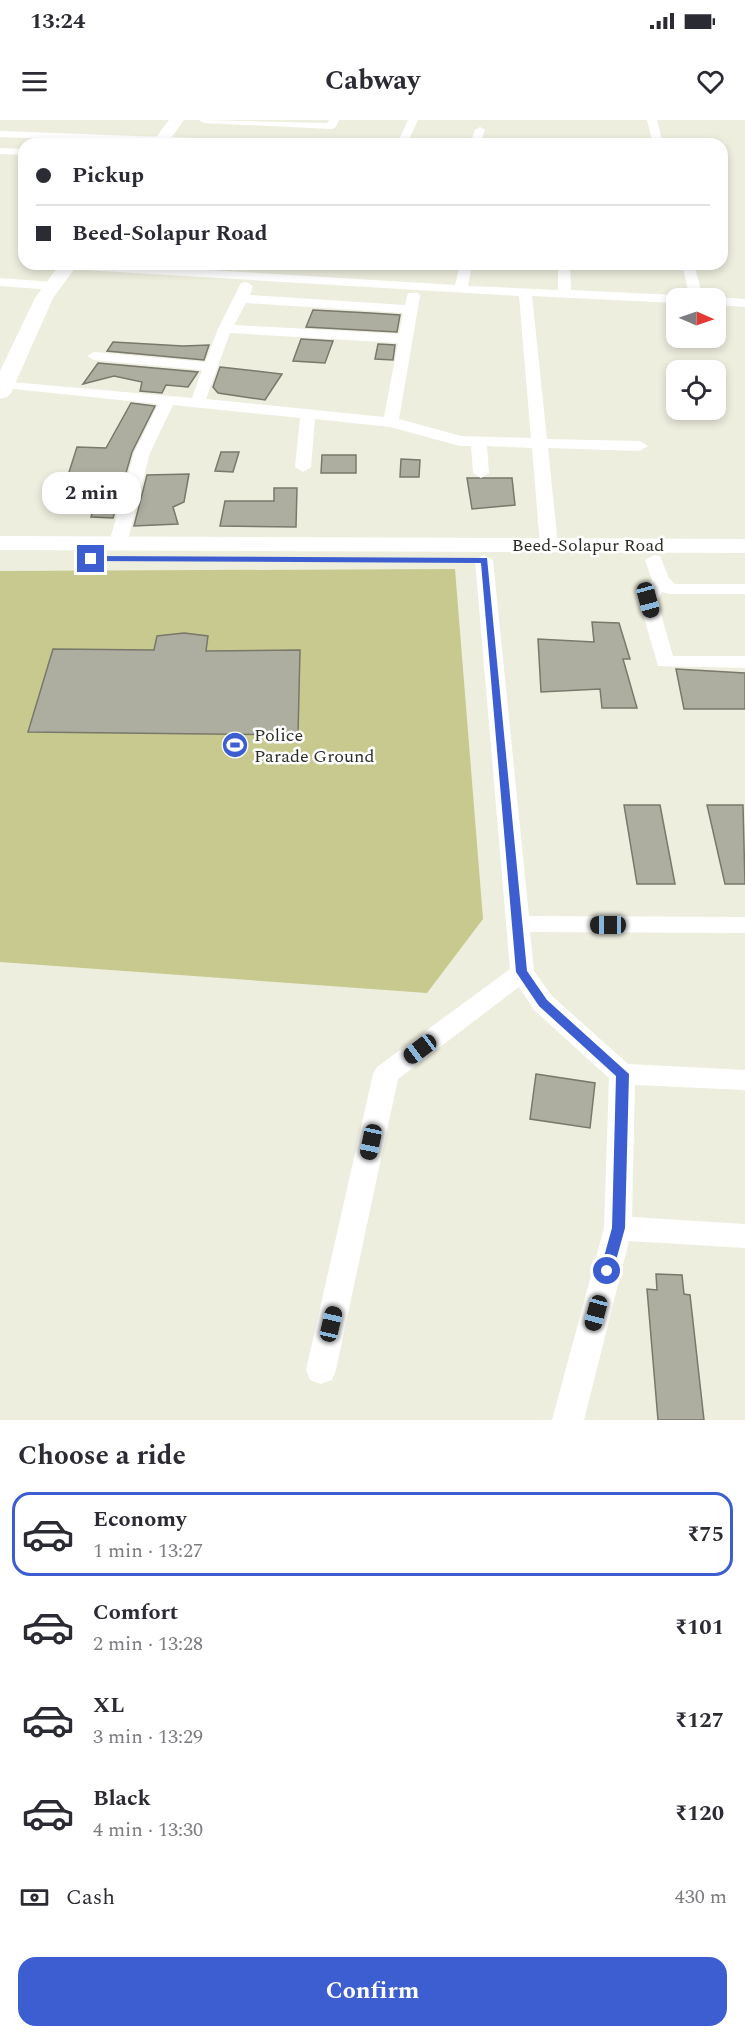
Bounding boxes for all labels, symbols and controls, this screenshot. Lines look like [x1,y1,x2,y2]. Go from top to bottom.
text: 13:24 [30,5,85,38]
text: Cabway [325,60,420,102]
icon: menu [18,65,51,98]
icon: heart [694,65,727,98]
text: Pickup [72,159,144,192]
text: Beed-Solapur Road [72,217,268,250]
north arrow [666,288,726,348]
map controls [666,288,726,420]
button: locate [666,360,726,420]
callout: 2 min [42,472,140,514]
text: 2 min [65,478,118,508]
street label: Beed-Solapur Road [512,532,664,559]
route end [77,545,104,572]
car [635,580,661,620]
place label: Police Parade Ground [254,722,375,770]
sports icon: Police Parade Ground [220,730,250,760]
car [590,916,626,934]
car [400,1031,440,1067]
car [358,1123,384,1161]
route start [593,1257,620,1284]
car [583,1293,609,1333]
car [318,1304,344,1344]
text: Choose a ride [18,1435,186,1477]
text: Economy [93,1503,186,1536]
icon: car [21,1507,75,1561]
text: ₹75 [687,1518,724,1551]
text: 1 min · 13:27 [93,1536,203,1566]
text: Comfort [93,1596,178,1629]
icon: car [21,1600,75,1654]
text: ₹101 [675,1611,724,1644]
text: 2 min · 13:28 [93,1629,203,1659]
text: XL [93,1689,124,1722]
icon: car [21,1693,75,1747]
text: ₹127 [675,1704,724,1737]
text: 3 min · 13:29 [93,1722,203,1752]
text: Black [93,1782,151,1815]
icon: car [21,1786,75,1840]
text: ₹120 [675,1797,724,1830]
text: 4 min · 13:30 [93,1815,203,1845]
icon: cash [18,1881,51,1914]
text: Cash [66,1881,115,1914]
text: 430 m [675,1882,727,1912]
button: Confirm [18,1957,727,2026]

